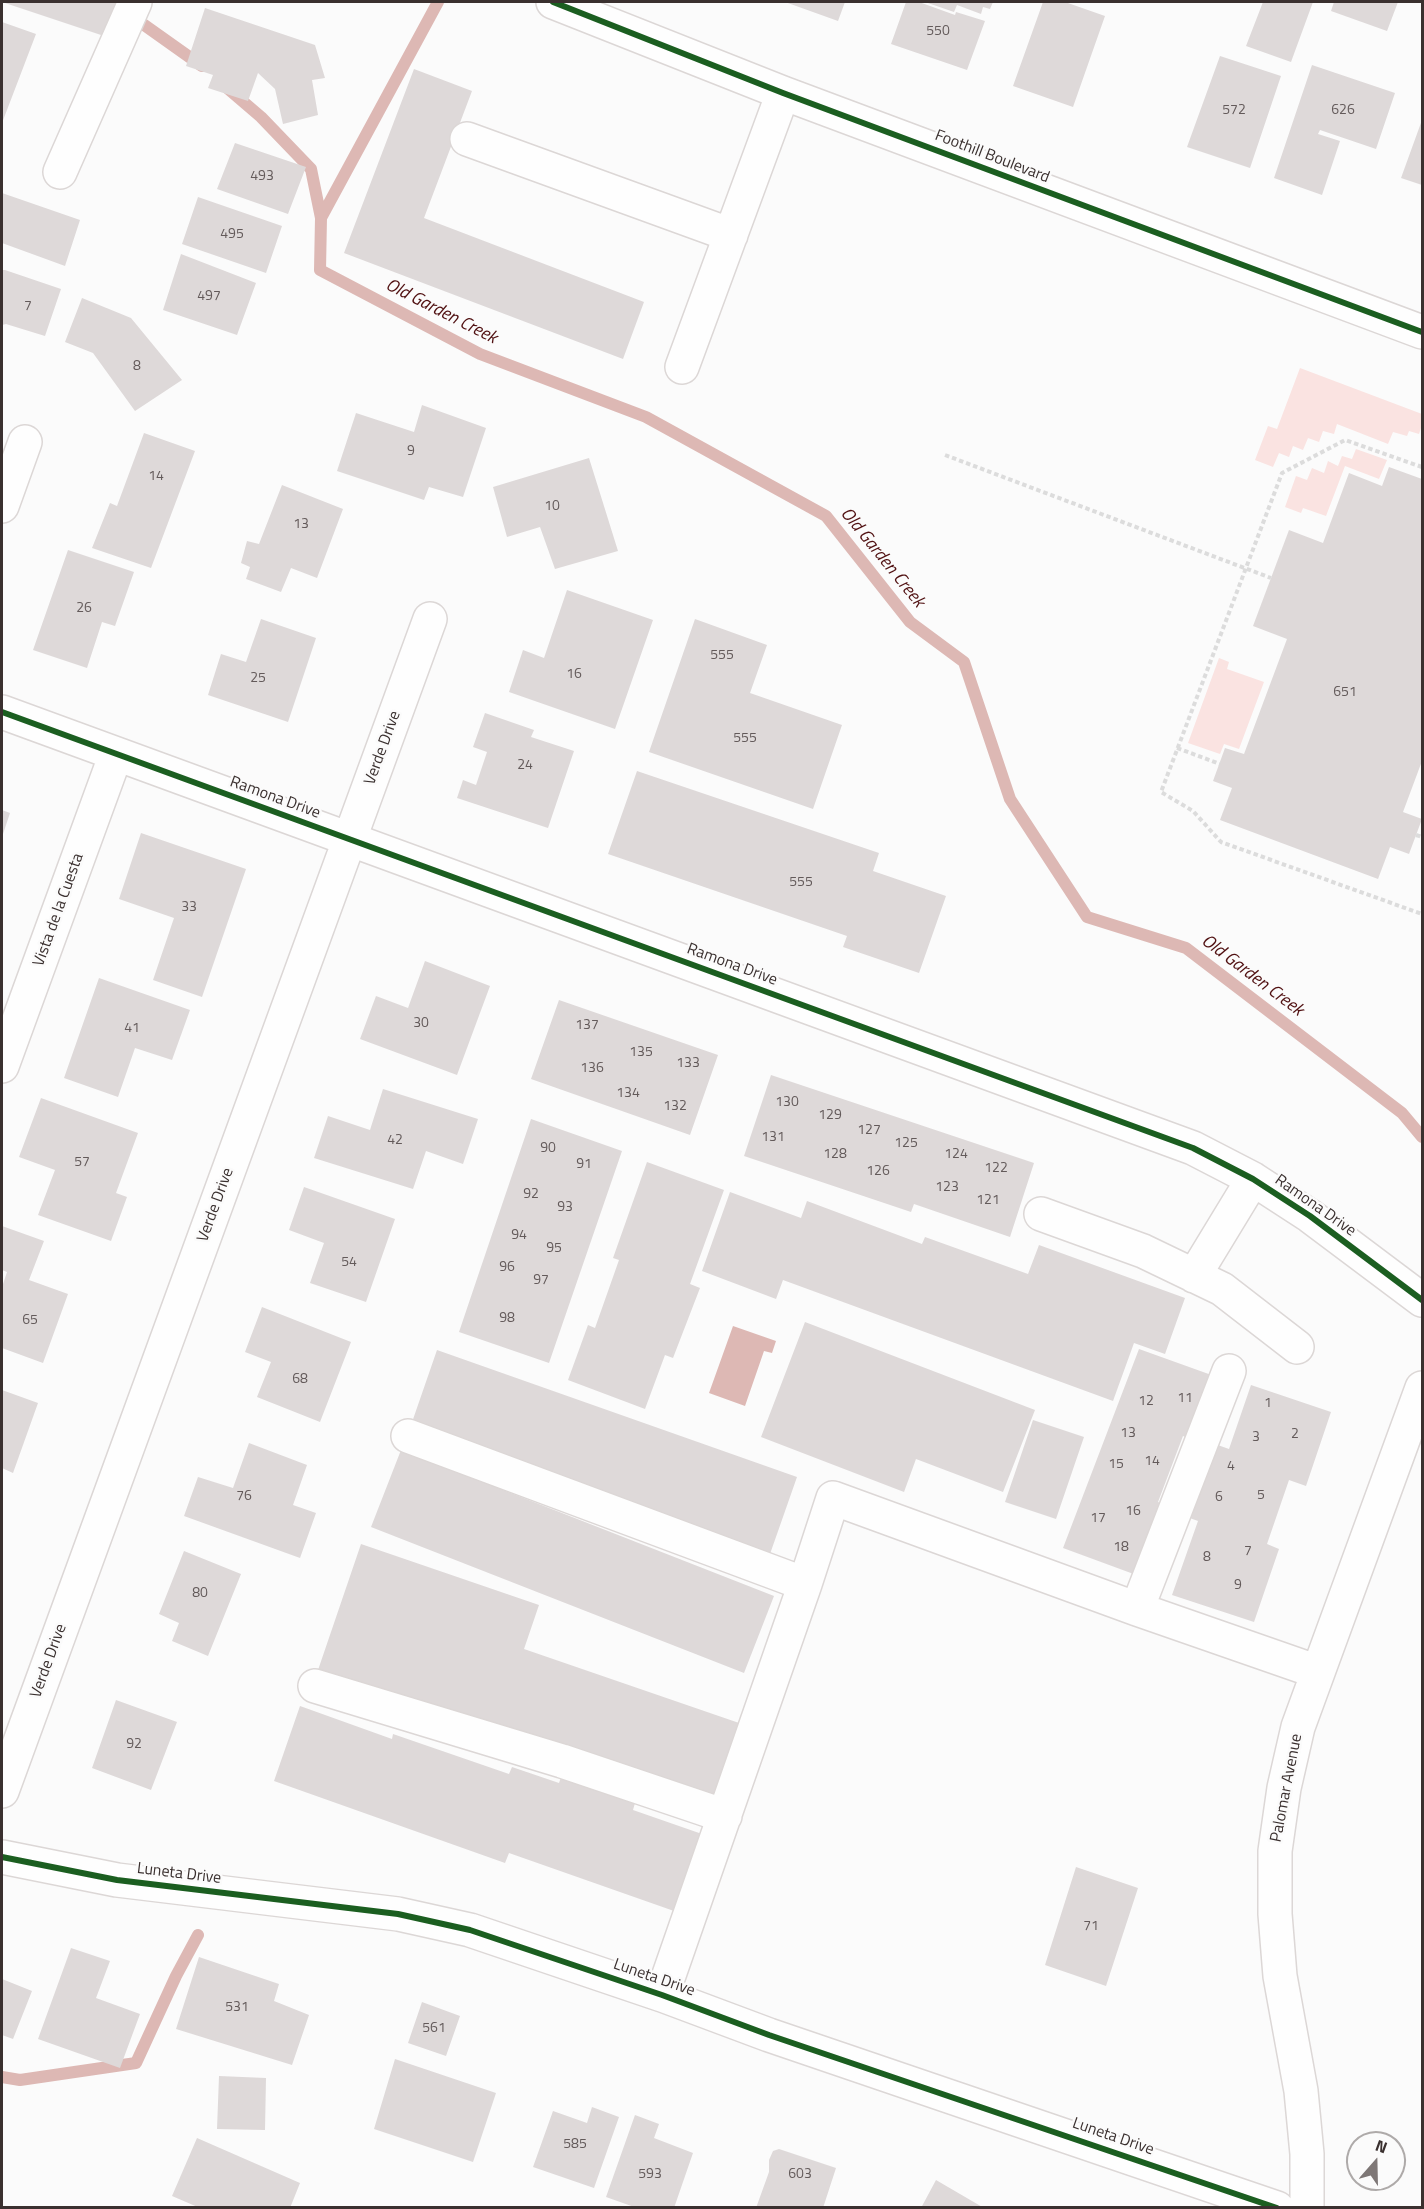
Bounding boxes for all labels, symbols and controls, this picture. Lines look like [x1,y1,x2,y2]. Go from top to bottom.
house number: 550 [926,24,950,40]
house number: 572 [1222,103,1246,119]
house number: 626 [1331,103,1355,119]
street label: Foothill Boulevard [932,126,1052,188]
house number: 493 [250,169,274,185]
house number: 495 [220,227,244,243]
water label: Old Garden Creek [382,275,500,349]
house number: 497 [197,289,221,305]
house number: 7 [24,299,32,315]
house number: 8 [133,359,141,375]
house number: 9 [407,444,415,460]
house number: 14 [148,469,164,485]
house number: 10 [544,499,560,515]
water label: Old Garden Creek [835,504,929,612]
house number: 13 [293,517,309,533]
house number: 26 [76,601,92,617]
house number: 555 [710,648,734,664]
house number: 16 [566,667,582,683]
house number: 25 [250,671,266,687]
house number: 651 [1333,685,1357,701]
street label: Verde Drive [361,708,405,788]
house number: 555 [733,731,757,747]
house number: 24 [517,758,533,774]
street label: Ramona Drive [227,773,323,823]
street label: Vista de la Cuesta [30,851,88,969]
house number: 555 [789,875,813,891]
house number: 33 [181,900,197,916]
water label: Old Garden Creek [1197,931,1307,1021]
street label: Ramona Drive [684,940,780,990]
house number: 30 [413,1016,429,1032]
house number: 137 [575,1018,599,1034]
house number: 41 [124,1021,140,1037]
house number: 135 [629,1045,653,1061]
house number: 133 [676,1056,700,1072]
house number: 136 [580,1061,604,1077]
house number: 134 [616,1086,640,1102]
house number: 130 [775,1095,799,1111]
house number: 132 [663,1099,687,1115]
house number: 129 [818,1108,842,1124]
house number: 127 [857,1123,881,1139]
house number: 131 [761,1130,785,1146]
house number: 42 [387,1133,403,1149]
house number: 125 [894,1136,918,1152]
house number: 90 [540,1141,556,1157]
house number: 128 [823,1147,847,1163]
house number: 124 [944,1147,968,1163]
house number: 57 [74,1155,90,1171]
house number: 91 [576,1157,592,1173]
house number: 122 [984,1161,1008,1177]
house number: 126 [866,1164,890,1180]
street label: Verde Drive [194,1165,238,1245]
street label: Ramona Drive [1271,1171,1359,1241]
house number: 123 [935,1180,959,1196]
house number: 92 [523,1187,539,1203]
house number: 121 [976,1193,1000,1209]
house number: 93 [557,1200,573,1216]
house number: 94 [511,1228,527,1244]
house number: 95 [546,1241,562,1257]
house number: 54 [341,1255,357,1271]
house number: 96 [499,1260,515,1276]
house number: 97 [533,1273,549,1289]
house number: 98 [499,1311,515,1327]
house number: 65 [22,1313,38,1329]
house number: 68 [292,1372,308,1388]
house number: 11 [1177,1391,1193,1407]
house number: 12 [1138,1394,1154,1410]
house number: 1 [1264,1396,1272,1412]
house number: 13 [1120,1426,1136,1442]
house number: 2 [1291,1427,1299,1443]
house number: 3 [1252,1430,1260,1446]
house number: 14 [1144,1454,1160,1470]
house number: 15 [1108,1457,1124,1473]
house number: 4 [1227,1459,1235,1475]
house number: 5 [1257,1488,1265,1504]
house number: 76 [236,1489,252,1505]
house number: 6 [1215,1490,1223,1506]
house number: 16 [1125,1504,1141,1520]
house number: 17 [1090,1511,1106,1527]
house number: 18 [1113,1540,1129,1556]
house number: 7 [1244,1544,1252,1560]
house number: 8 [1203,1550,1211,1566]
house number: 9 [1234,1578,1242,1594]
house number: 80 [192,1586,208,1602]
street label: Verde Drive [27,1621,71,1701]
street label: Palomar Avenue [1267,1732,1307,1844]
house number: 92 [126,1737,142,1753]
street label: Luneta Drive [136,1859,222,1889]
house number: 71 [1083,1919,1099,1935]
street label: Luneta Drive [611,1955,697,2001]
house number: 531 [225,2000,249,2016]
house number: 561 [422,2021,446,2037]
street label: Luneta Drive [1070,2114,1156,2160]
north arrow [1346,2131,1406,2191]
text: N [1372,2133,1391,2159]
house number: 585 [563,2137,587,2153]
house number: 593 [638,2167,662,2183]
house number: 603 [788,2167,812,2183]

